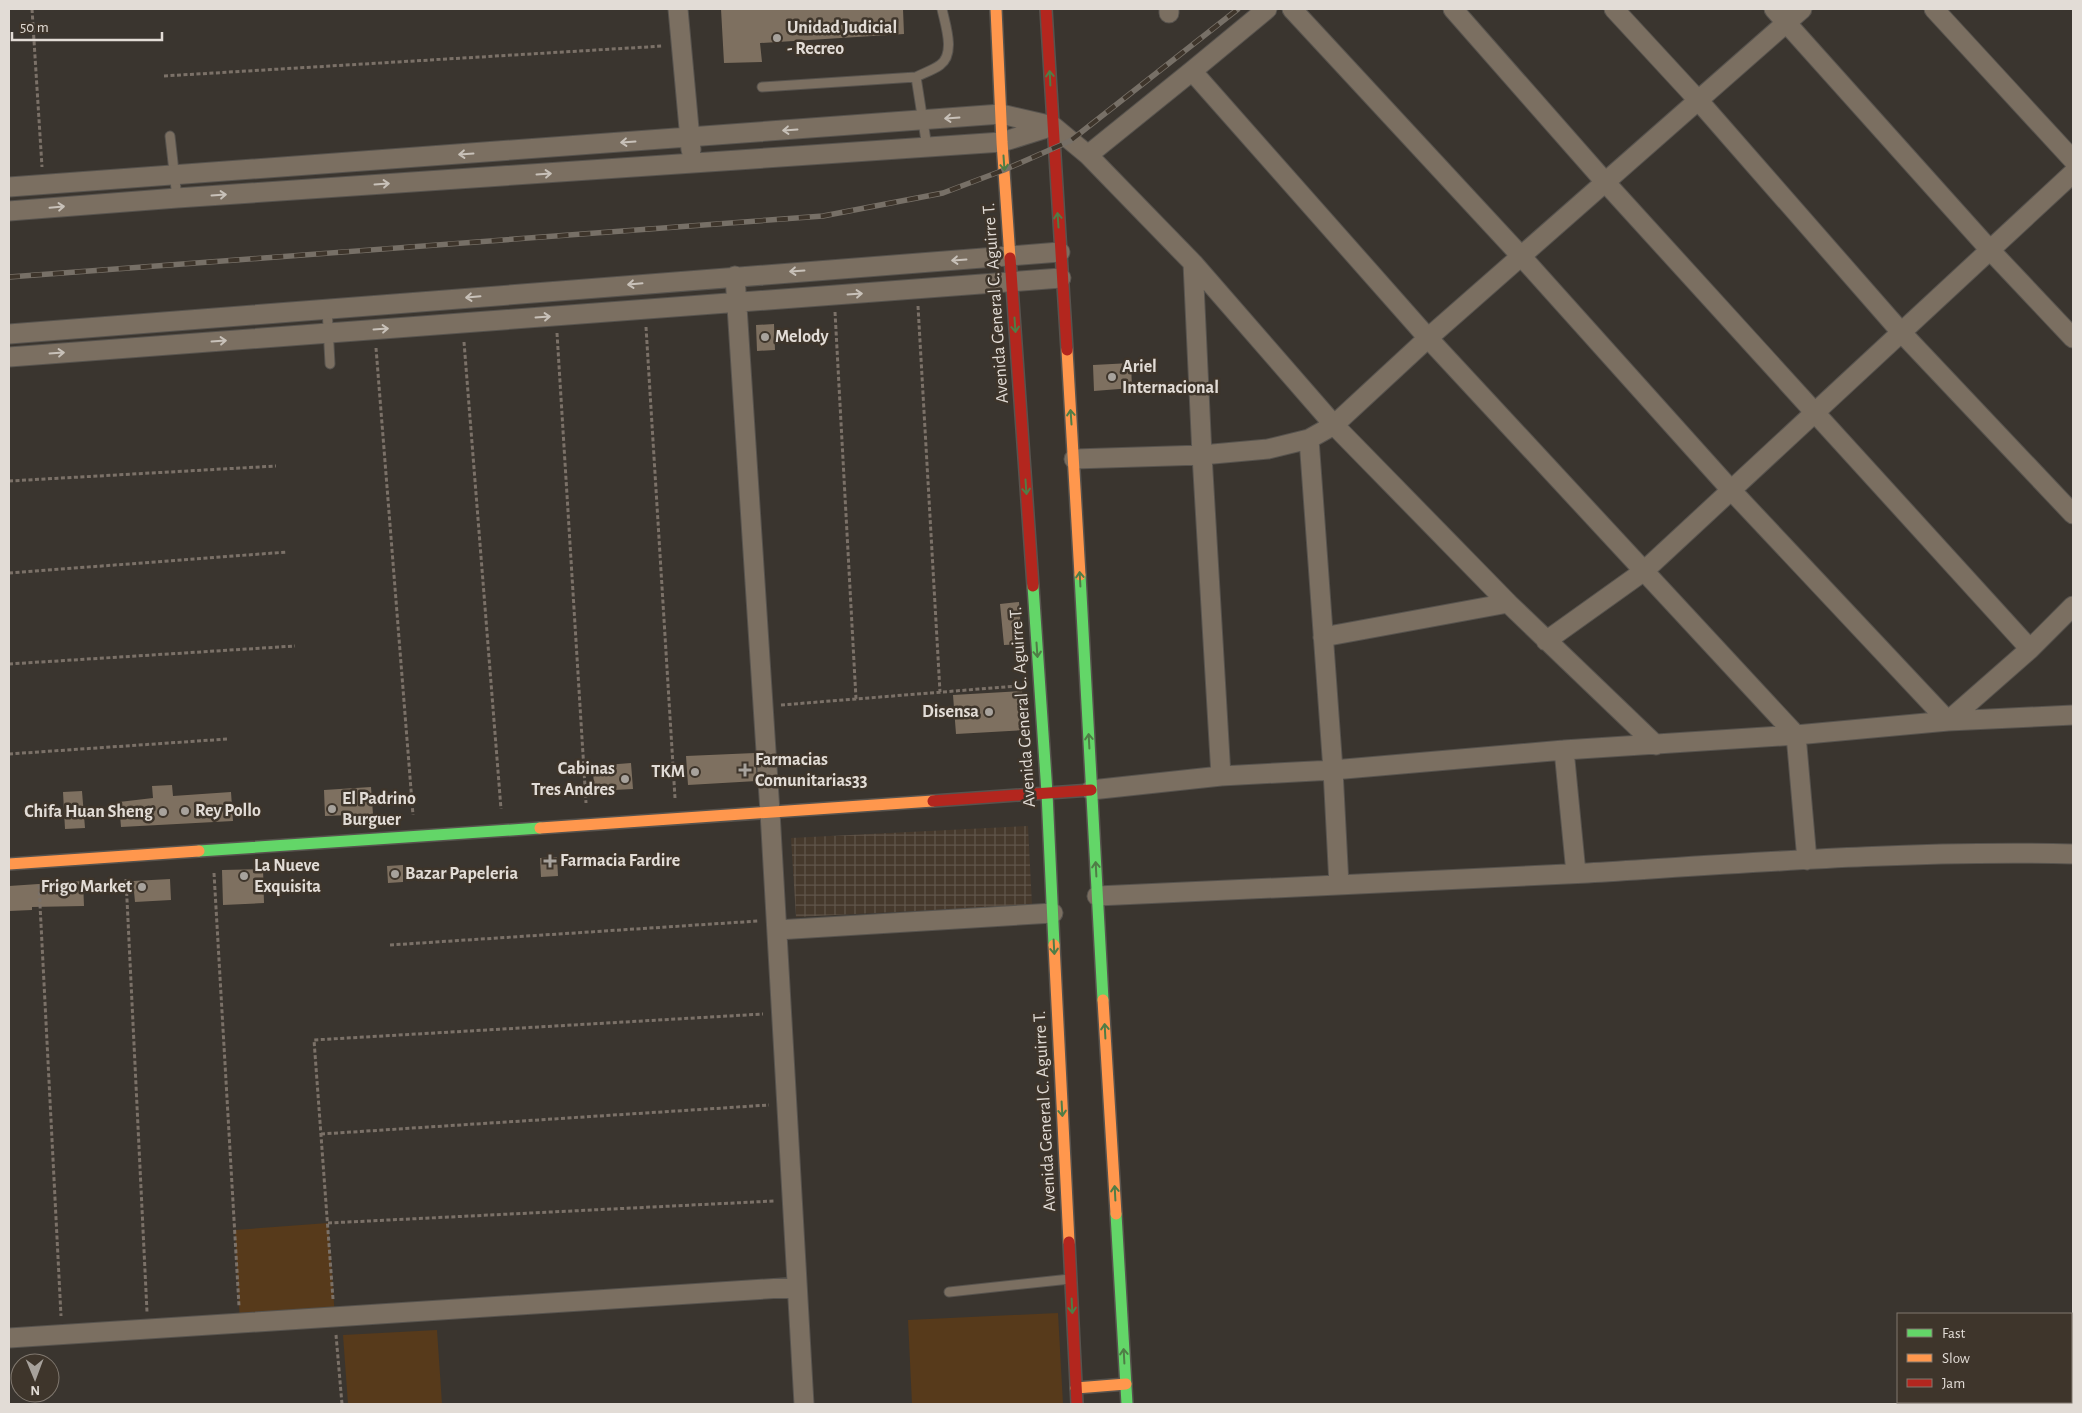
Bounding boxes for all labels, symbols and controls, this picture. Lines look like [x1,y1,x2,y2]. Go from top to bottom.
scale bar [12,10,162,42]
place label: Unidad Judicial - Recreo [787,19,897,58]
text: 50 m [20,20,49,35]
marker: Unidad Judicial - Recreo [771,32,783,44]
one-way arrow [1046,70,1055,86]
one-way arrow [945,113,961,123]
one-way arrow [782,125,798,134]
one-way arrow [620,137,636,146]
one-way arrow [458,149,474,158]
one-way arrow [999,155,1008,171]
one-way arrow [535,169,551,178]
one-way arrow [373,180,389,189]
one-way arrow [211,190,227,199]
street label: Avenida General C. Aguirre T. [980,202,1012,404]
one-way arrow [49,203,65,212]
one-way arrow [1053,212,1062,228]
one-way arrow [951,255,967,265]
one-way arrow [789,267,805,276]
one-way arrow [627,279,643,289]
one-way arrow [847,289,863,298]
one-way arrow [465,292,481,301]
one-way arrow [535,312,551,321]
one-way arrow [1011,317,1020,333]
one-way arrow [373,324,389,333]
place label: Melody [775,328,830,346]
marker: Melody [759,331,771,343]
one-way arrow [211,336,227,345]
one-way arrow [49,348,65,358]
place label: Ariel Internacional [1122,358,1219,397]
marker: Ariel Internacional [1106,371,1118,383]
one-way arrow [1067,409,1076,425]
one-way arrow [1022,479,1031,495]
one-way arrow [1076,571,1085,587]
street label: Avenida General C. Aguirre T. [1007,606,1039,808]
one-way arrow [1033,641,1042,657]
place label: Disensa [922,703,979,721]
marker: Disensa [983,706,995,718]
one-way arrow [1084,733,1093,749]
place label: Farmacias Comunitarias33 [755,751,868,790]
place label: Cabinas Tres Andres [531,760,615,799]
place label: TKM [651,763,685,781]
marker: Farmacias Comunitarias33 [739,764,751,776]
marker: TKM [689,766,701,778]
marker: Cabinas Tres Andres [619,773,631,785]
place label: El Padrino Burguer [342,790,416,829]
place label: Rey Pollo [195,802,261,820]
place label: Chifa Huan Sheng [24,803,154,821]
marker: El Padrino Burguer [326,803,338,815]
marker: Rey Pollo [179,805,191,817]
marker: Chifa Huan Sheng [157,806,169,818]
place label: Farmacia Fardire [560,852,680,870]
marker: Farmacia Fardire [544,855,556,867]
place label: La Nueve Exquisita [254,857,321,896]
one-way arrow [1091,861,1100,877]
place label: Bazar Papeleria [405,865,518,883]
marker: Bazar Papeleria [389,868,401,880]
marker: La Nueve Exquisita [238,870,250,882]
place label: Frigo Market [41,878,132,896]
marker: Frigo Market [136,881,148,893]
one-way arrow [1050,939,1059,955]
street label: Avenida General C. Aguirre T. [1031,1010,1059,1212]
one-way arrow [1101,1023,1110,1039]
one-way arrow [1057,1100,1067,1117]
one-way arrow [1110,1186,1119,1202]
one-way arrow [1067,1298,1076,1314]
legend [1897,1313,2072,1403]
text: Fast [1942,1326,1966,1341]
one-way arrow [1120,1348,1129,1364]
text: Slow [1942,1351,1970,1366]
north arrow [10,1353,60,1403]
text: Jam [1942,1376,1965,1391]
text: N [30,1383,40,1397]

